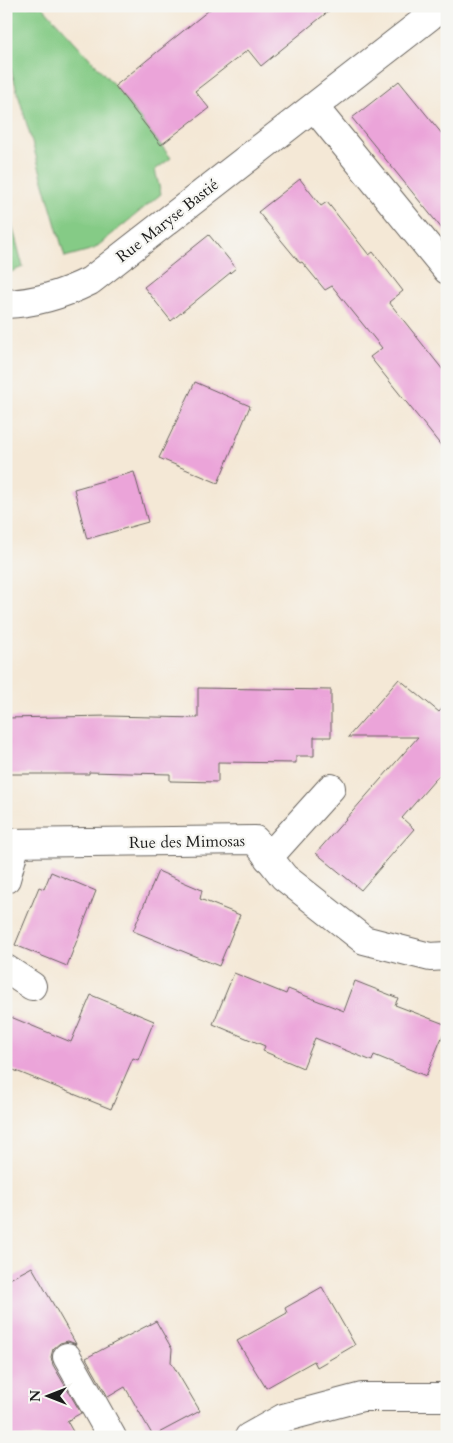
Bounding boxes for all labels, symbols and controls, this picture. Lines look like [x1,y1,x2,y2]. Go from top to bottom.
street label: Rue Maryse Bastié [112,174,223,268]
street label: Rue des Mimosas [129,830,245,854]
north arrow [22,1370,72,1420]
text: N [26,1390,45,1402]

